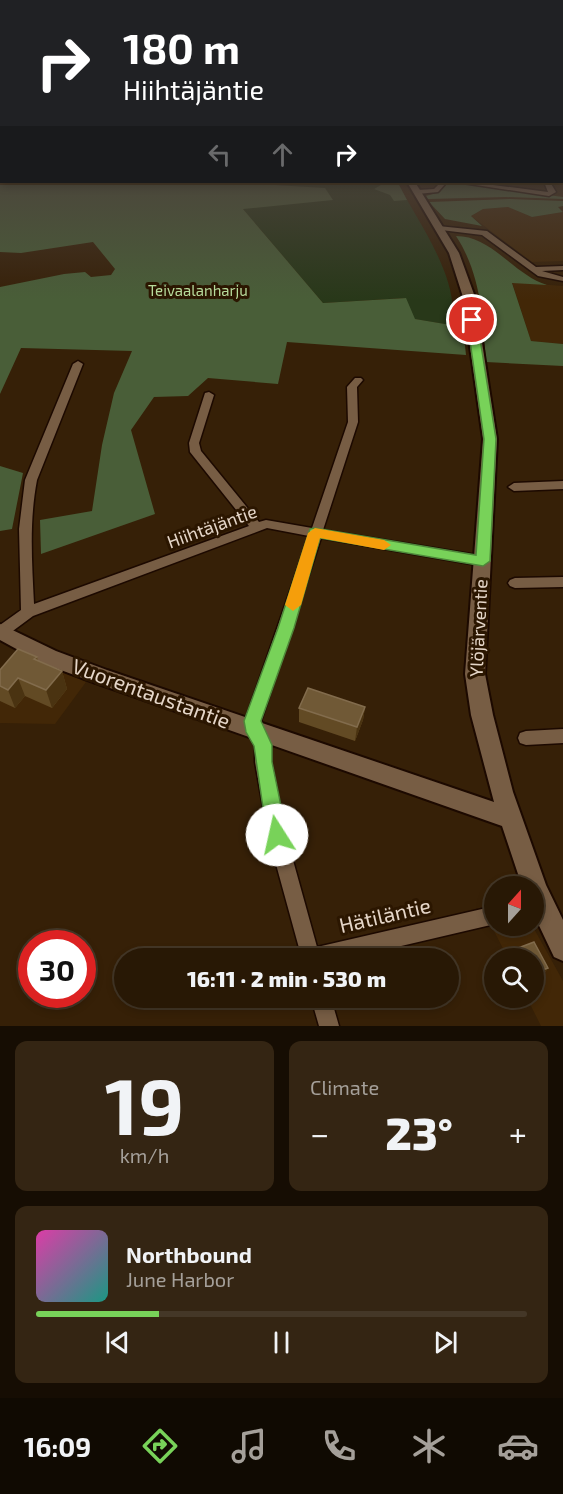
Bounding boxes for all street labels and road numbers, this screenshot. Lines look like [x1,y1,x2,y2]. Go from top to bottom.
street label: Hiihtäjäntie [164,500,260,552]
street label: Ylöjärventie [464,578,492,677]
street label: Vuorentaustantie [69,652,234,733]
street label: Hätiläntie [336,892,433,937]

